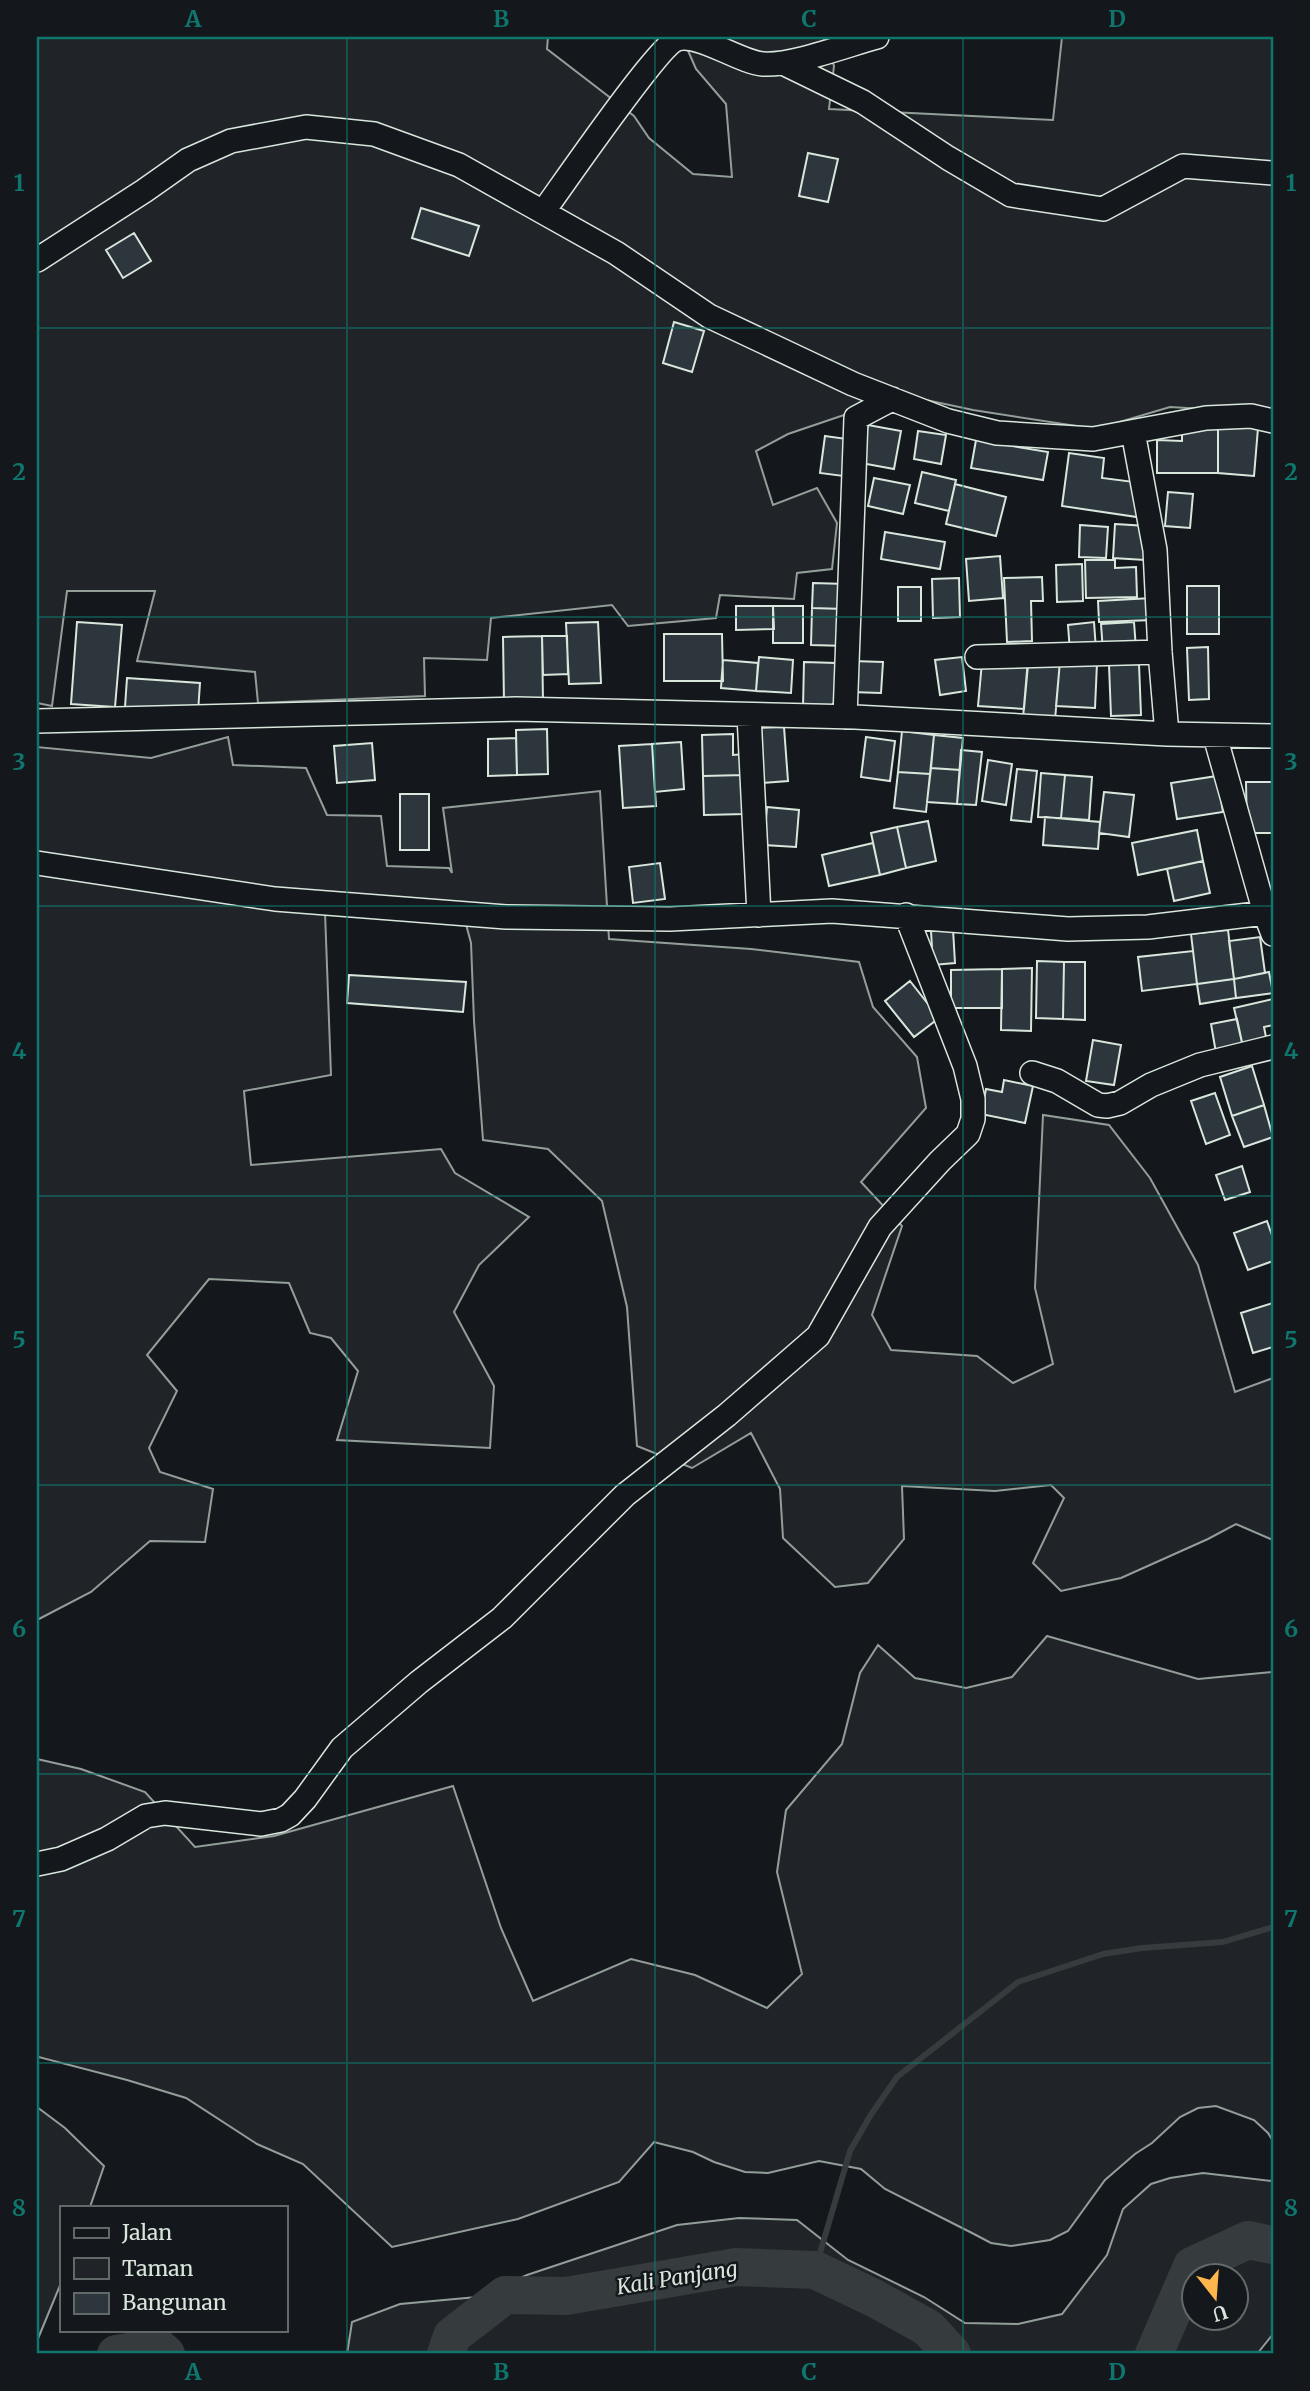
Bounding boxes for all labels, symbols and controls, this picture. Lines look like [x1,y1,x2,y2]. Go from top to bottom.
text: A [184,4,202,33]
text: B [493,4,509,33]
text: C [801,4,817,33]
text: D [1108,4,1126,33]
text: 1 [14,168,25,197]
text: 1 [1286,168,1297,197]
text: 2 [12,457,26,486]
text: 2 [1284,457,1298,486]
text: 3 [12,747,26,776]
text: 3 [1284,747,1298,776]
text: 4 [12,1036,27,1065]
text: 4 [1284,1036,1299,1065]
text: 5 [12,1325,26,1354]
text: 5 [1284,1325,1298,1354]
text: 6 [12,1614,26,1643]
text: 6 [1284,1614,1298,1643]
text: 7 [12,1904,26,1933]
text: 7 [1284,1904,1298,1933]
text: 8 [12,2193,26,2222]
text: 8 [1284,2193,1298,2222]
legend [60,2206,287,2332]
text: Jalan [121,2219,172,2246]
text: Taman [122,2255,194,2282]
water label: Kali Panjang [614,2255,739,2301]
north arrow [1180,2262,1250,2332]
text: Bangunan [122,2289,227,2316]
text: U [1210,2300,1230,2327]
text: A [184,2357,202,2386]
text: B [493,2357,509,2386]
text: C [801,2357,817,2386]
text: D [1108,2357,1126,2386]

